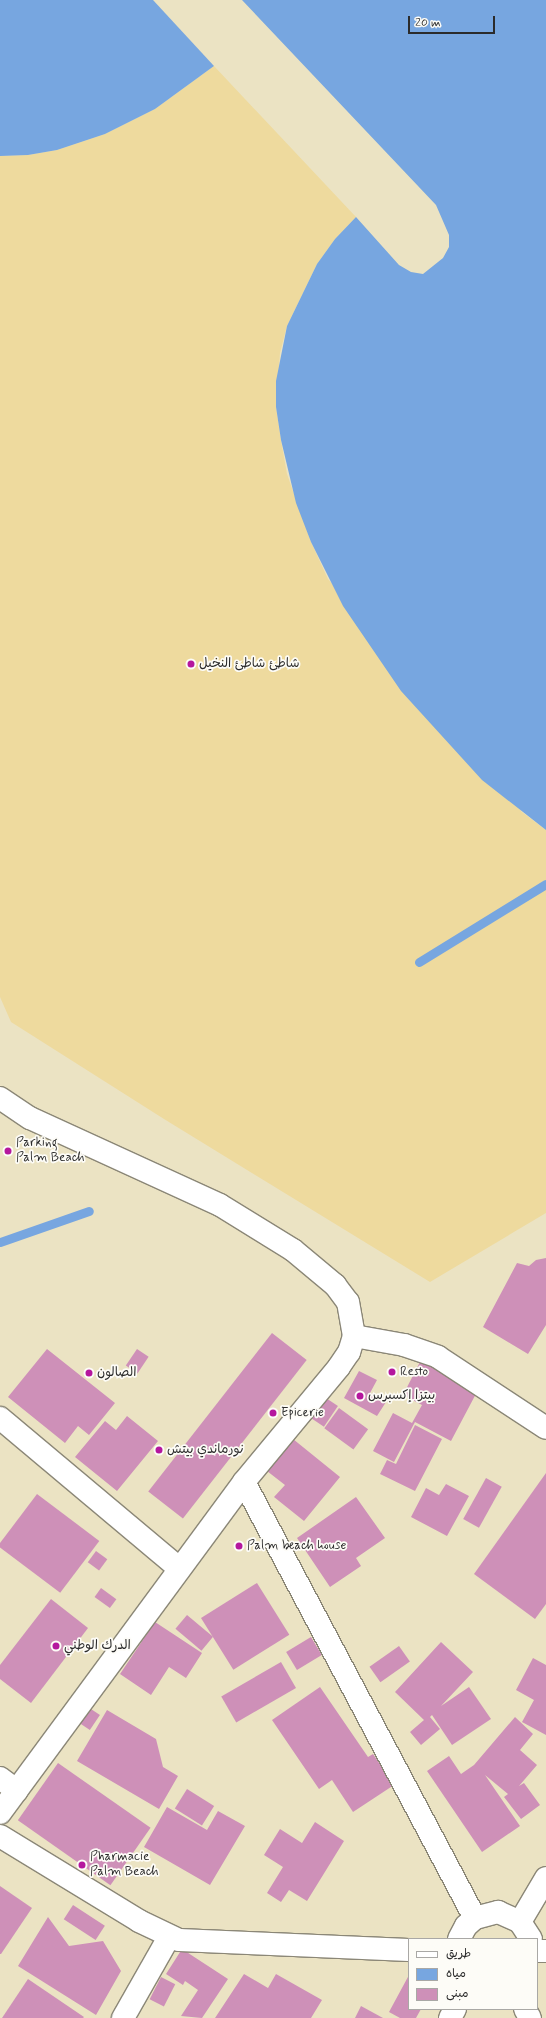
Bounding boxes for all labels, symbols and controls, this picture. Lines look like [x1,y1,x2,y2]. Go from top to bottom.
scale bar [410,8,497,34]
text: 20 m [415,15,441,31]
place label: شاطئ شاطئ النخيل [199,656,299,672]
marker: شاطئ شاطئ النخيل [186,659,196,669]
place label: Parking Palm Beach [16,1136,85,1167]
marker: Parking Palm Beach [3,1146,13,1156]
place label: Resto [400,1364,428,1380]
place label: الصالون [97,1365,136,1381]
marker: Resto [387,1367,397,1377]
marker: الصالون [84,1368,94,1378]
place label: بيتزا إكسبرس [368,1388,435,1404]
marker: بيتزا إكسبرس [355,1391,365,1401]
place label: Epicerie [281,1405,324,1421]
marker: Epicerie [268,1408,278,1418]
place label: نورماندي بيتش [167,1442,244,1458]
marker: نورماندي بيتش [154,1445,164,1455]
place label: Palm beach house [247,1538,346,1554]
marker: Palm beach house [234,1541,244,1551]
place label: الدرك الوطني [64,1638,131,1654]
marker: الدرك الوطني [51,1641,61,1651]
place label: Pharmacie Palm Beach [90,1850,159,1881]
marker: Pharmacie Palm Beach [77,1860,87,1870]
legend [408,1938,538,2010]
text: طريق [446,1946,471,1962]
text: مياه [446,1966,466,1982]
text: مبنى [446,1986,469,2002]

